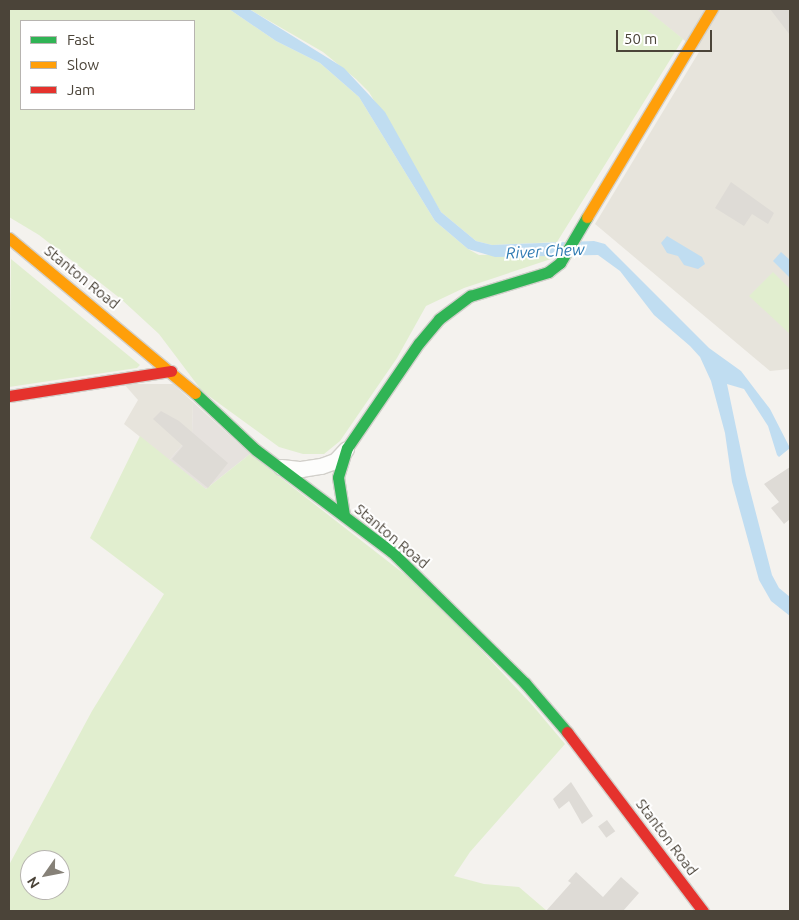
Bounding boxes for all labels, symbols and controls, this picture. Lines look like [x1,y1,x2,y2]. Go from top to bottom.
legend [20,20,195,110]
scale bar [619,20,715,52]
text: 50 m [624,30,657,47]
text: Fast [67,31,94,48]
text: Slow [67,56,99,73]
text: Jam [67,81,95,98]
water label: River Chew [505,239,585,263]
street label: Stanton Road [41,241,123,313]
street label: Stanton Road [351,500,433,572]
street label: Stanton Road [632,795,702,879]
north arrow [20,850,70,900]
text: N [24,874,43,891]

